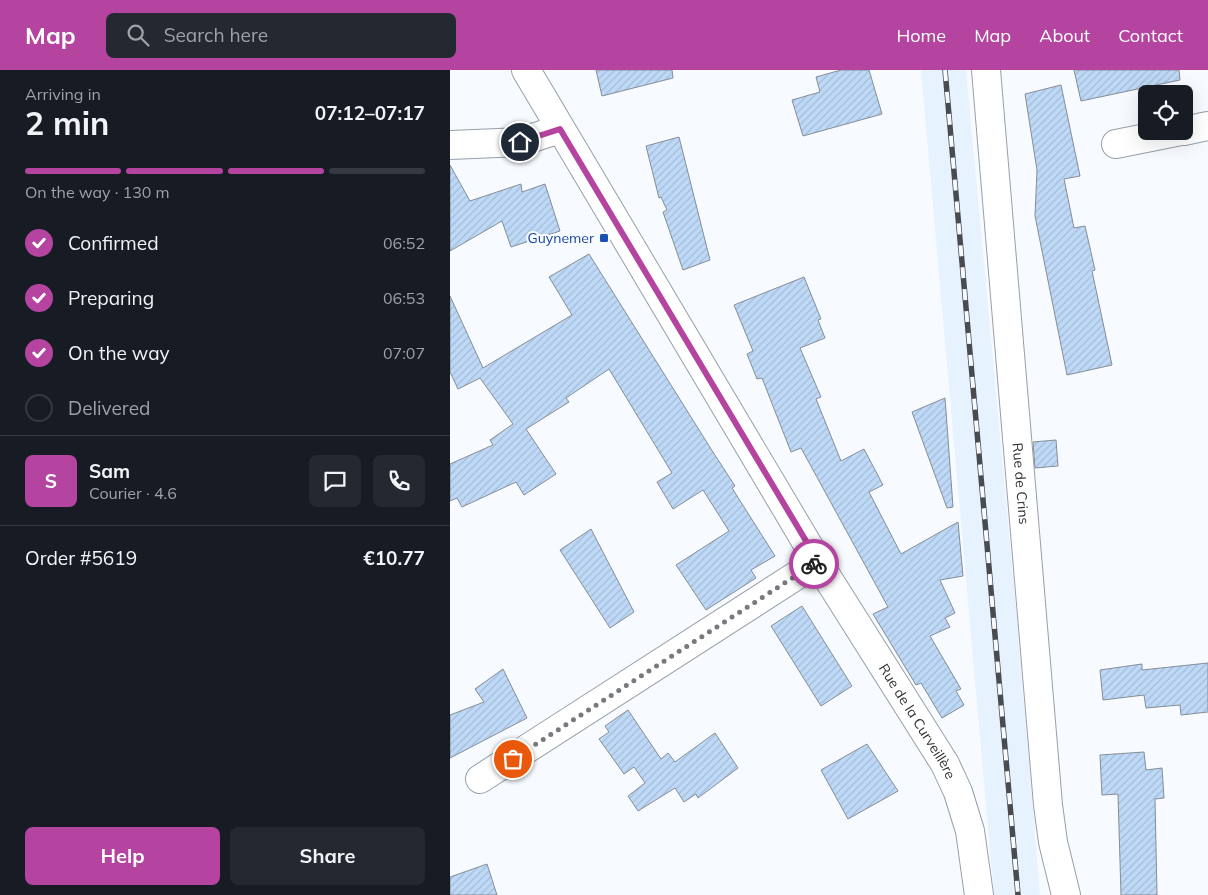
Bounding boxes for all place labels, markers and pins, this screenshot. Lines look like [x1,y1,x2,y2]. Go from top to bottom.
pin [499,121,541,163]
place label: Guynemer [527,229,595,247]
marker: Guynemer [598,232,610,244]
pin [492,738,534,780]

